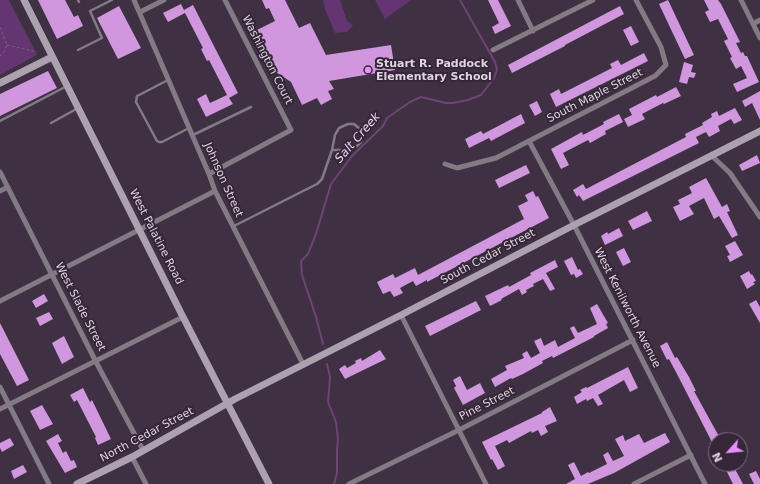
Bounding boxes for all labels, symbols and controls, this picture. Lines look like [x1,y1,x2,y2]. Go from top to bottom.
street label: Washington Court [239,13,295,107]
place label: Stuart R. Paddock Elementary School [376,57,492,83]
marker: Stuart R. Paddock Elementary School [363,65,373,75]
street label: South Maple Street [545,66,645,126]
water label: Salt Creek [332,110,384,166]
street label: Johnson Street [201,141,245,219]
street label: West Palatine Road [126,187,186,287]
street label: South Cedar Street [439,227,537,287]
street label: West Kenilworth Avenue [591,246,663,370]
street label: West Slade Street [52,260,108,354]
street label: Pine Street [457,384,517,424]
street label: North Cedar Street [98,405,196,465]
north arrow [708,432,748,472]
text: N [710,450,726,464]

